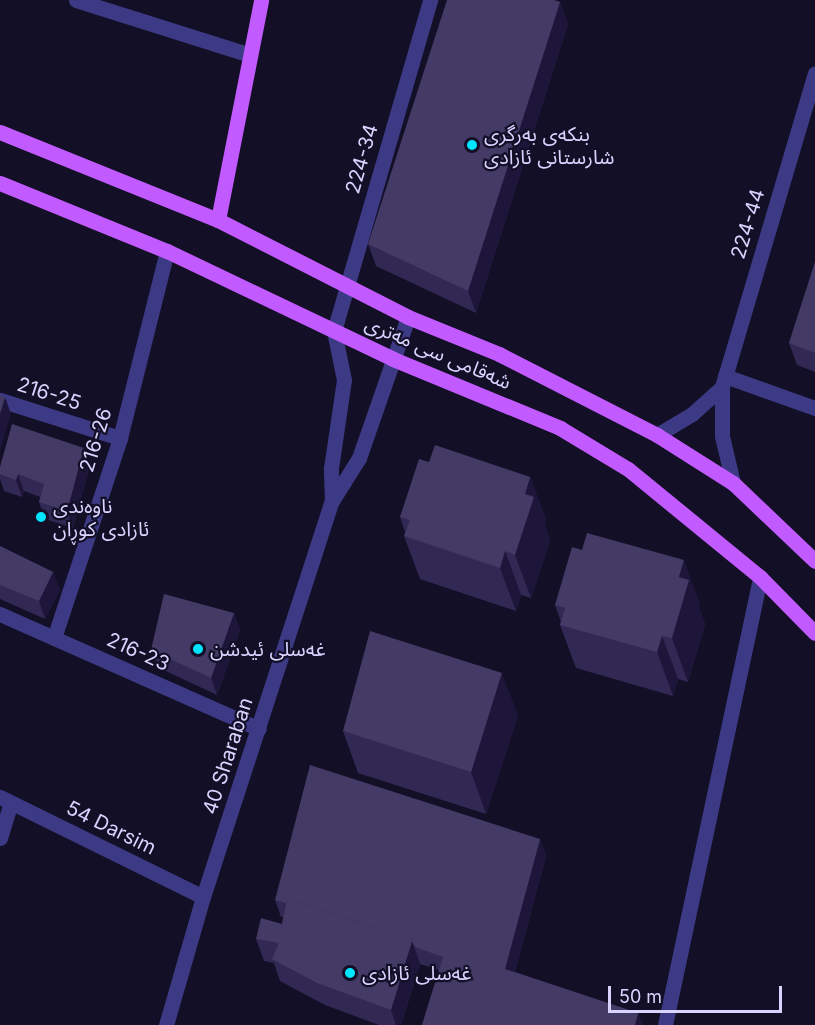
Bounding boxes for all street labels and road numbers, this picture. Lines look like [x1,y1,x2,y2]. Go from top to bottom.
street label: 224-34 [341,121,383,197]
street label: 224-44 [726,186,770,262]
street label: شەقامی سی مەتری [361,311,515,395]
street label: 216-25 [14,372,84,416]
street label: 216-26 [75,405,117,475]
street label: 216-23 [103,628,173,676]
street label: 40 Sharaban [198,695,258,817]
street label: 54 Darsim [62,796,160,860]

